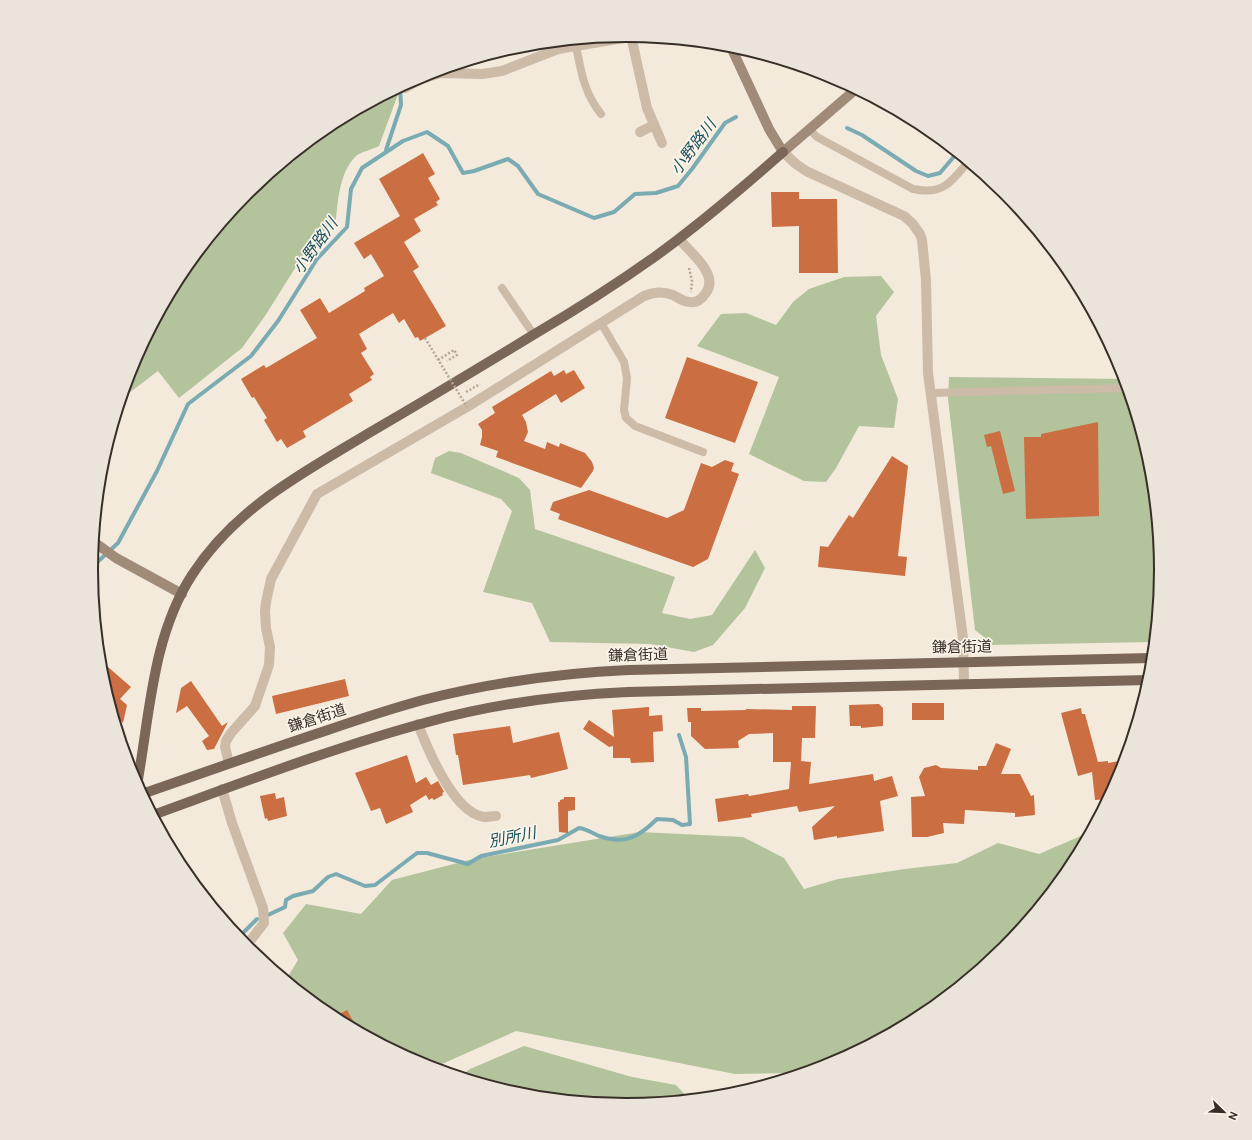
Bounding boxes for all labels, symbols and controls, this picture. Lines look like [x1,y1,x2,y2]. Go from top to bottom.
water label: 小野路川 [666,114,721,178]
water label: 小野路川 [289,213,343,277]
street label: 鎌倉街道 [932,637,992,657]
street label: 鎌倉街道 [608,645,668,665]
street label: 鎌倉街道 [286,700,348,736]
water label: 別所川 [487,823,539,851]
north arrow [1204,1092,1244,1132]
text: N [1225,1110,1241,1122]

